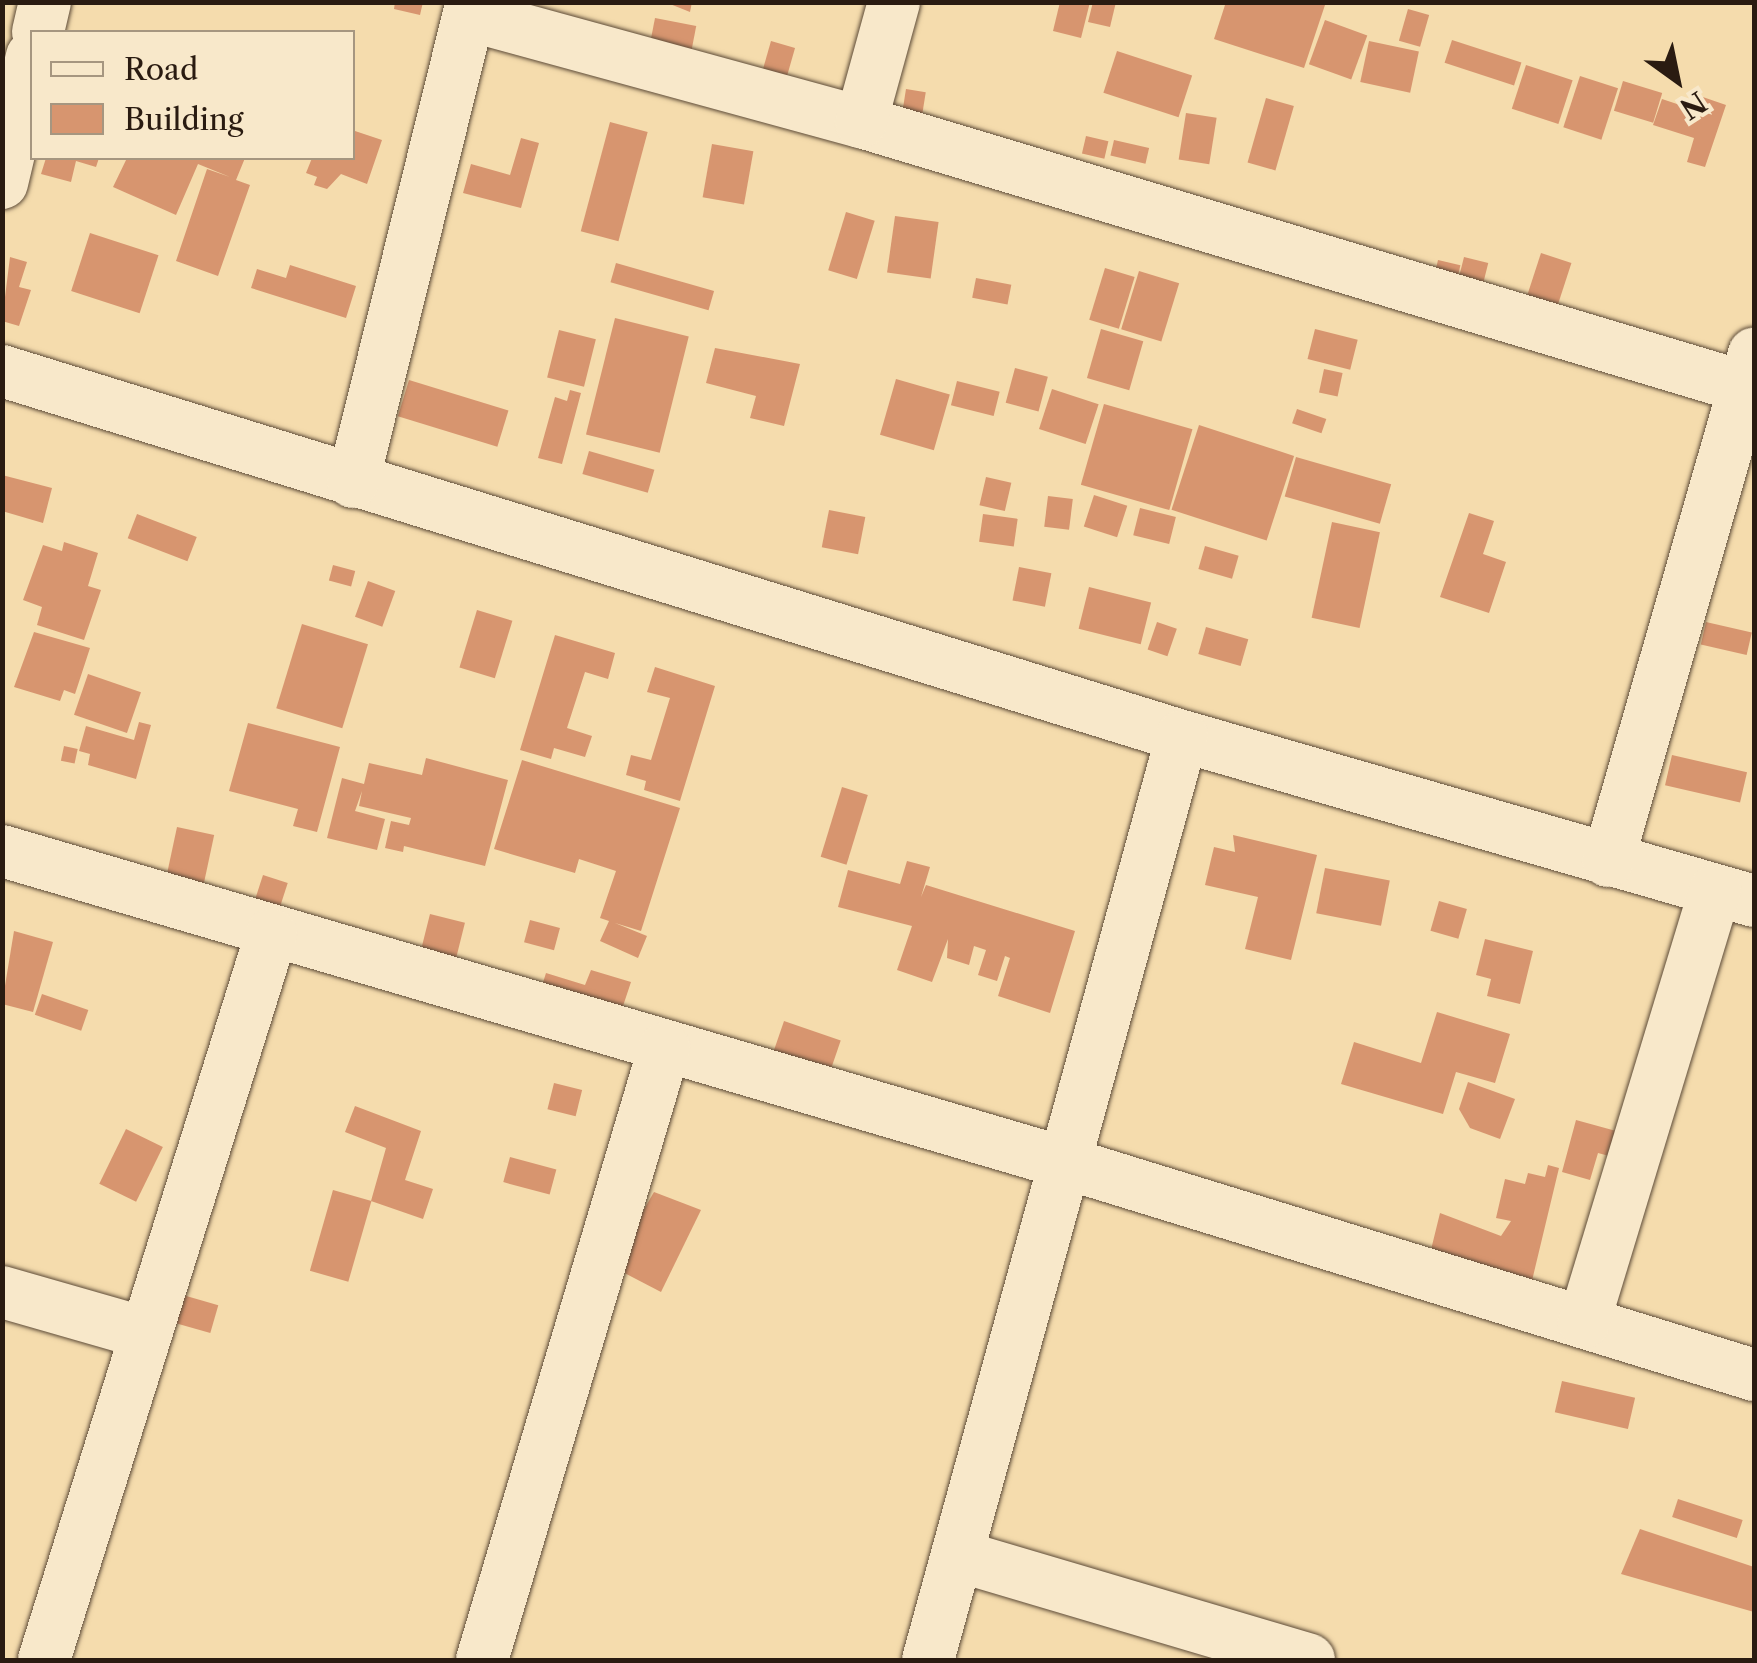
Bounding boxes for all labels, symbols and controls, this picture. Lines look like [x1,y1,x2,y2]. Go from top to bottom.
legend [30,30,355,160]
north arrow [1627,30,1727,130]
text: Road [124,51,198,88]
text: N [1674,84,1713,126]
text: Building [124,101,244,138]

